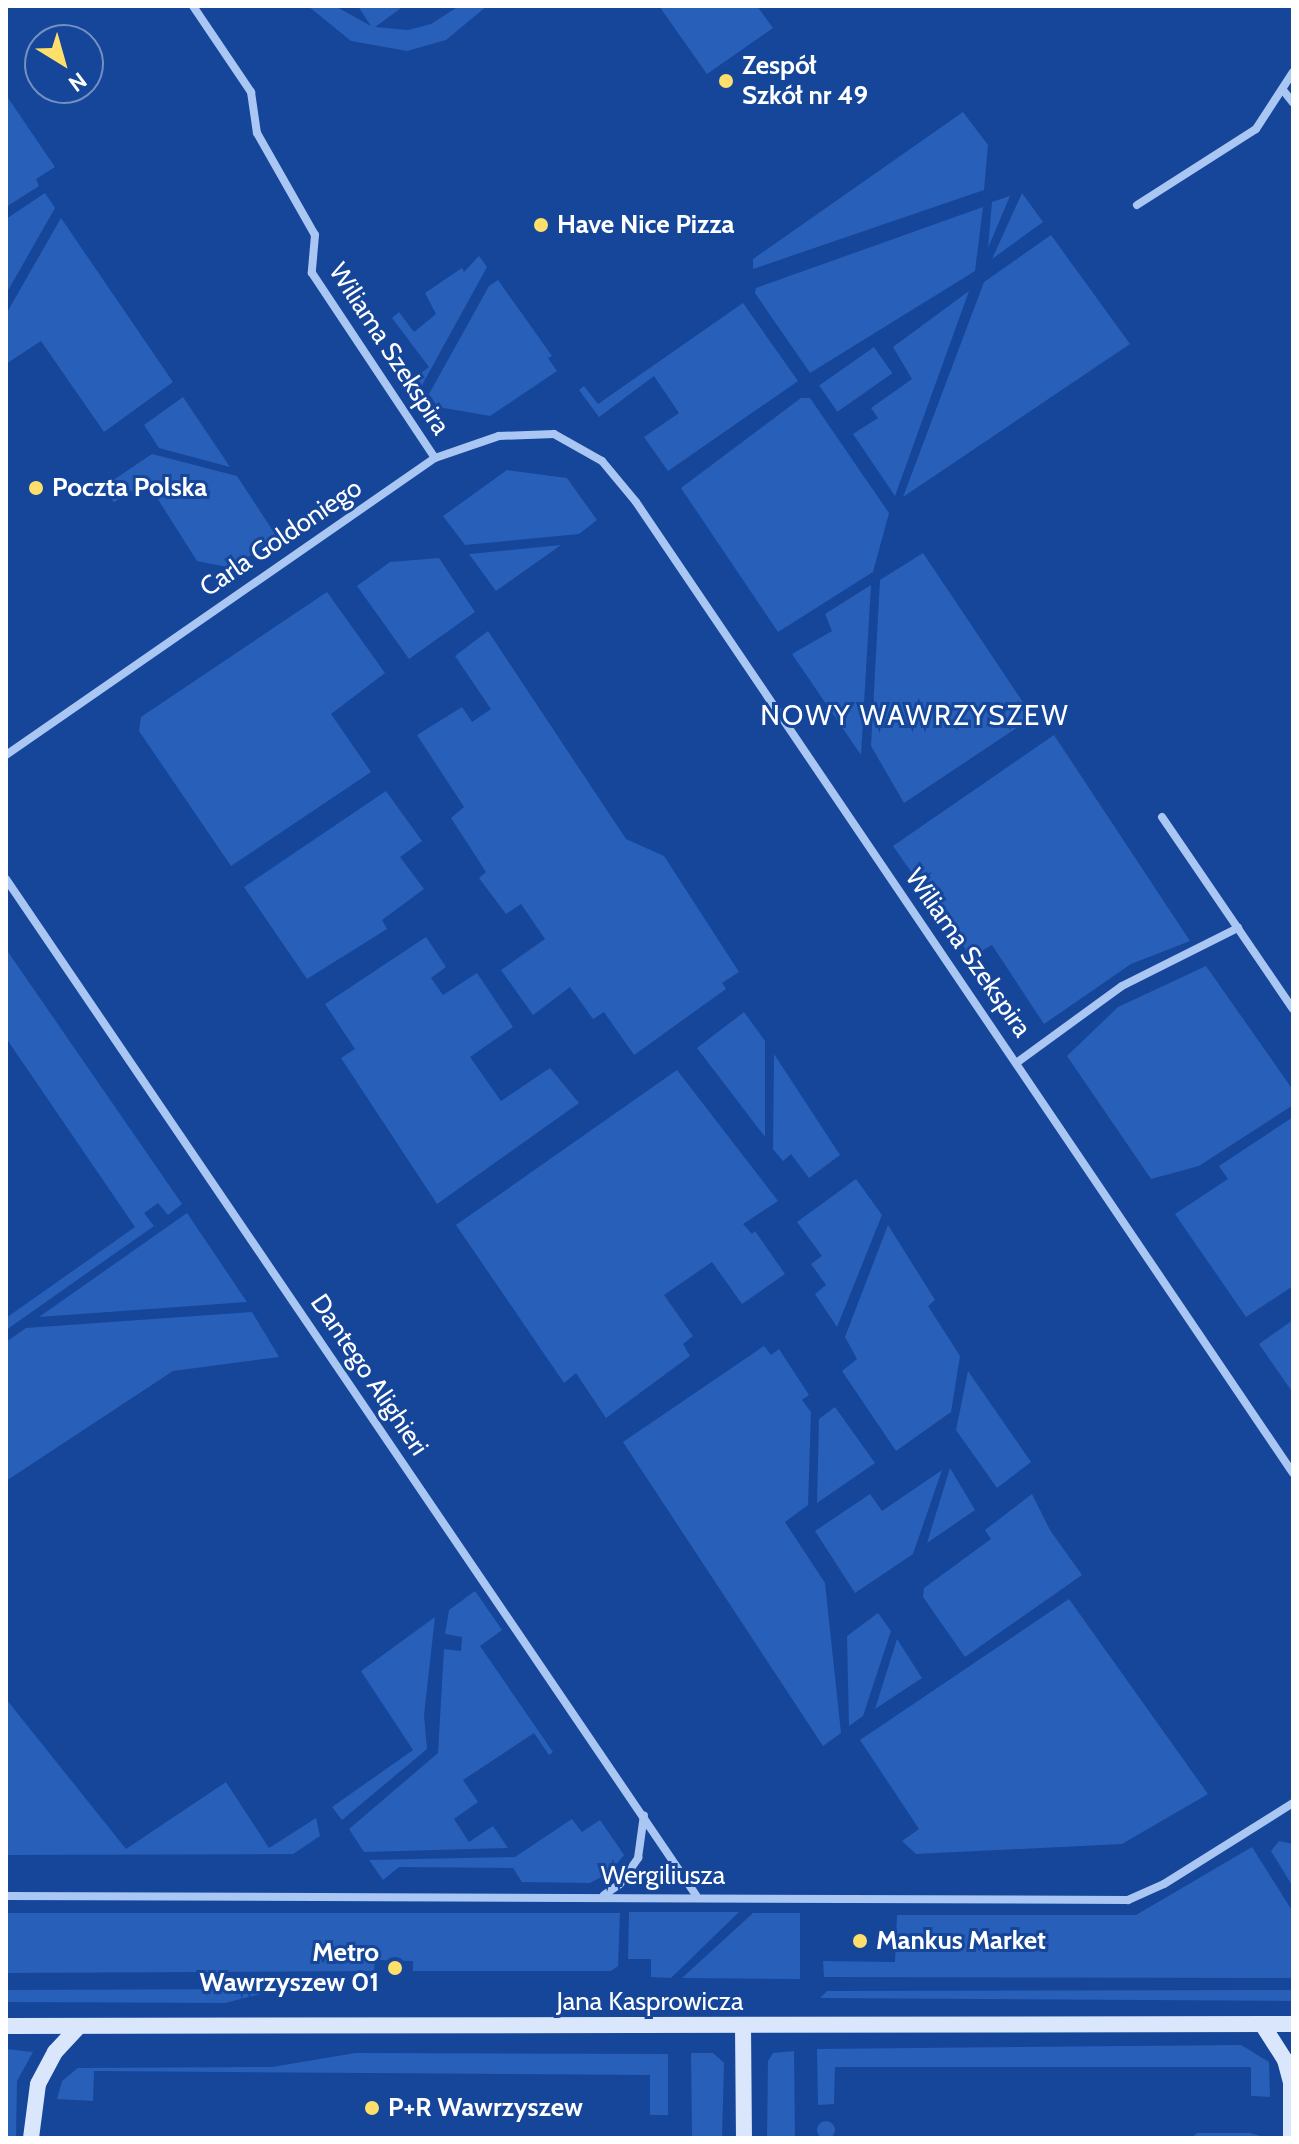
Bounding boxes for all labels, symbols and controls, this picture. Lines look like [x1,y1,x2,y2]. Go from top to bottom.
north arrow [24,24,104,104]
place label: Zespół Szkół nr 49 [742,50,868,112]
text: N [63,67,92,97]
marker: Zespół Szkół nr 49 [717,72,735,90]
place label: Have Nice Pizza [557,209,735,241]
marker: Have Nice Pizza [532,216,550,234]
street label: Wiliama Szekspira [322,257,456,441]
place label: Poczta Polska [52,472,207,504]
street label: Carla Goldoniego [194,472,368,604]
marker: Poczta Polska [27,479,45,497]
district label: NOWY WAWRZYSZEW [760,698,1070,732]
street label: Wiliama Szekspira [898,863,1038,1043]
street label: Dantego Alighieri [304,1288,434,1462]
street label: Wergiliusza [601,1860,725,1892]
place label: Mankus Market [876,1925,1046,1957]
marker: Mankus Market [851,1932,869,1950]
place label: Metro Wawrzyszew 01 [200,1937,379,1998]
marker: Metro Wawrzyszew 01 [386,1959,404,1977]
street label: Jana Kasprowicza [556,1986,744,2018]
place label: P+R Wawrzyszew [388,2092,583,2124]
marker: P+R Wawrzyszew [363,2099,381,2117]

